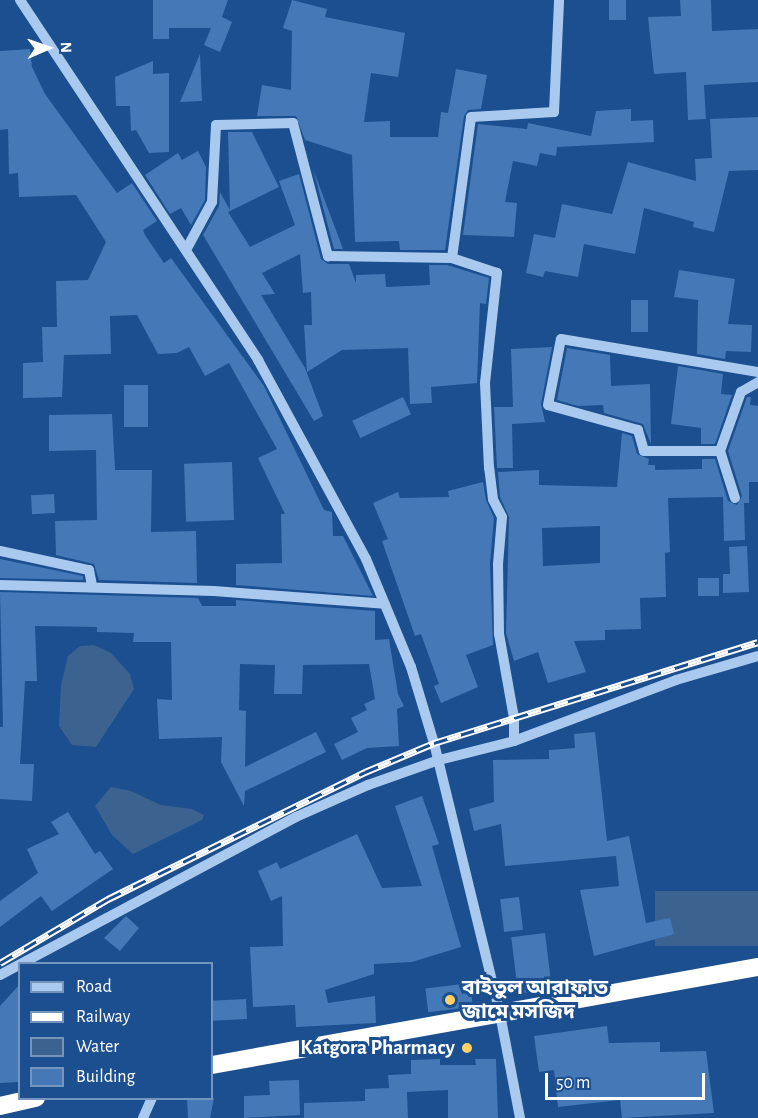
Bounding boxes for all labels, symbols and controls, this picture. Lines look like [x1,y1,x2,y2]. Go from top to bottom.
north arrow [18,18,78,78]
text: N [58,42,74,53]
legend [18,962,213,1100]
place label: বাইতুল আরাফাত জামে মসজিদ [462,975,608,1025]
text: Road [76,978,112,996]
marker: বাইতুল আরাফাত জামে মসজিদ [443,993,457,1007]
text: Railway [76,1008,130,1026]
place label: Katgora Pharmacy [300,1035,455,1061]
text: Water [76,1038,119,1056]
marker: Katgora Pharmacy [460,1041,474,1055]
scale bar [548,1061,708,1099]
text: Building [76,1068,135,1086]
text: 50 m [556,1074,590,1092]

